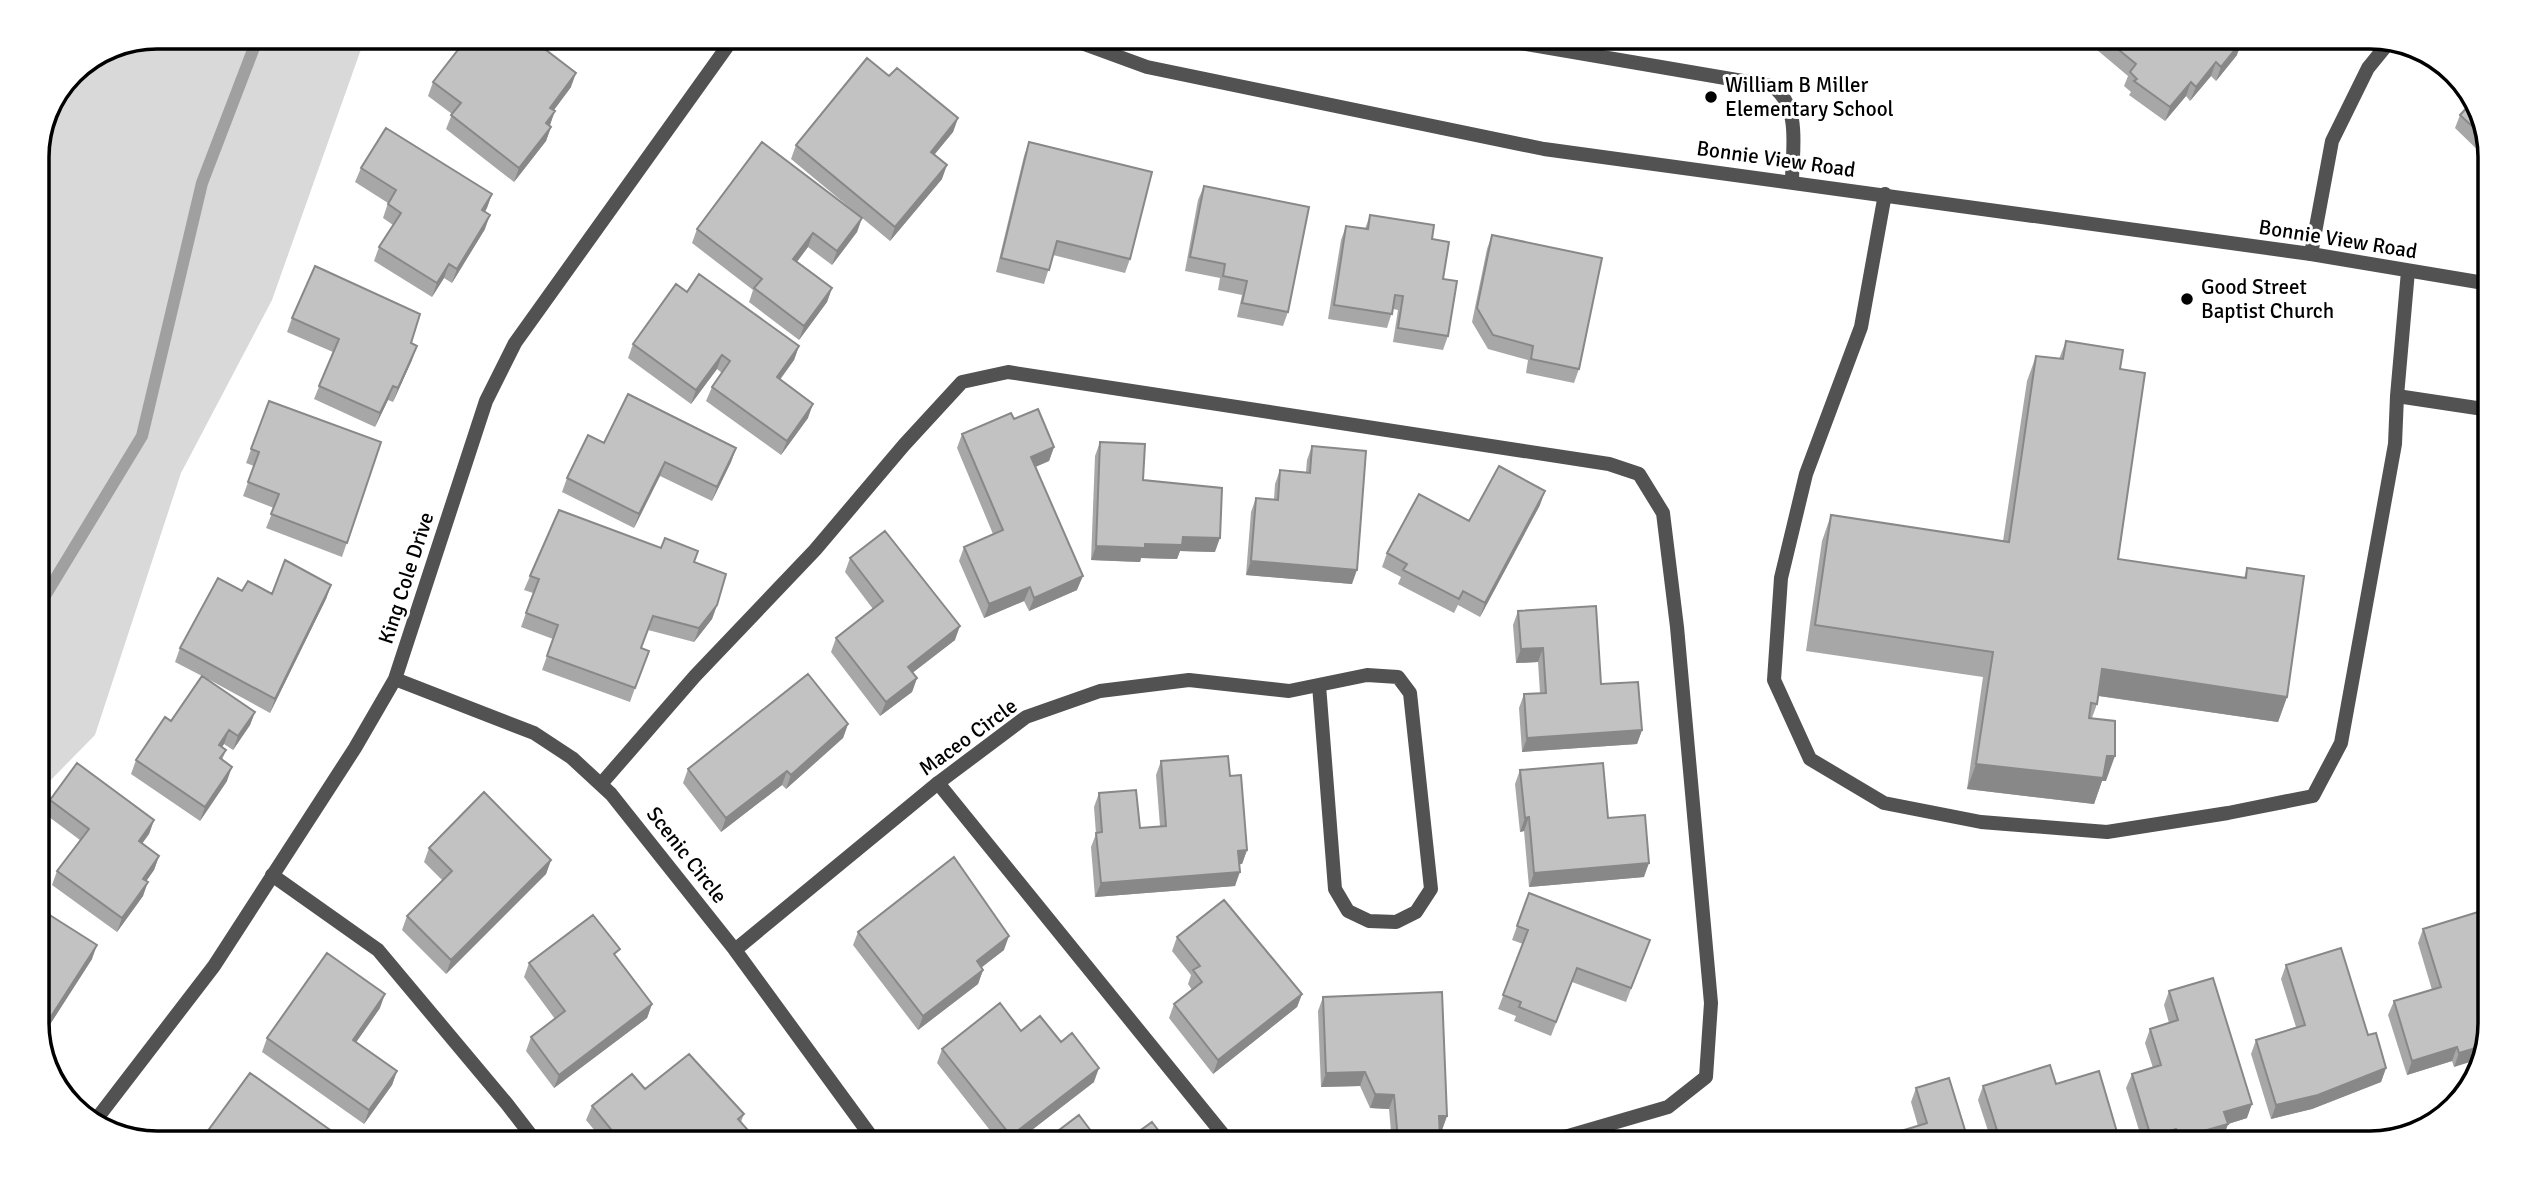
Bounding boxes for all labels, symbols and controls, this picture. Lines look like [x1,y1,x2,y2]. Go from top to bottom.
place label: William B Miller Elementary School [1725,72,1894,122]
marker: William B Miller Elementary School [1703,89,1719,105]
street label: Bonnie View Road [1695,135,1857,183]
street label: Bonnie View Road [2257,214,2419,264]
place label: Good Street Baptist Church [2201,274,2334,324]
marker: Good Street Baptist Church [2179,291,2195,307]
street label: King Cole Drive [372,509,440,647]
street label: Maceo Circle [914,693,1022,781]
street label: Scenic Circle [641,801,733,909]

